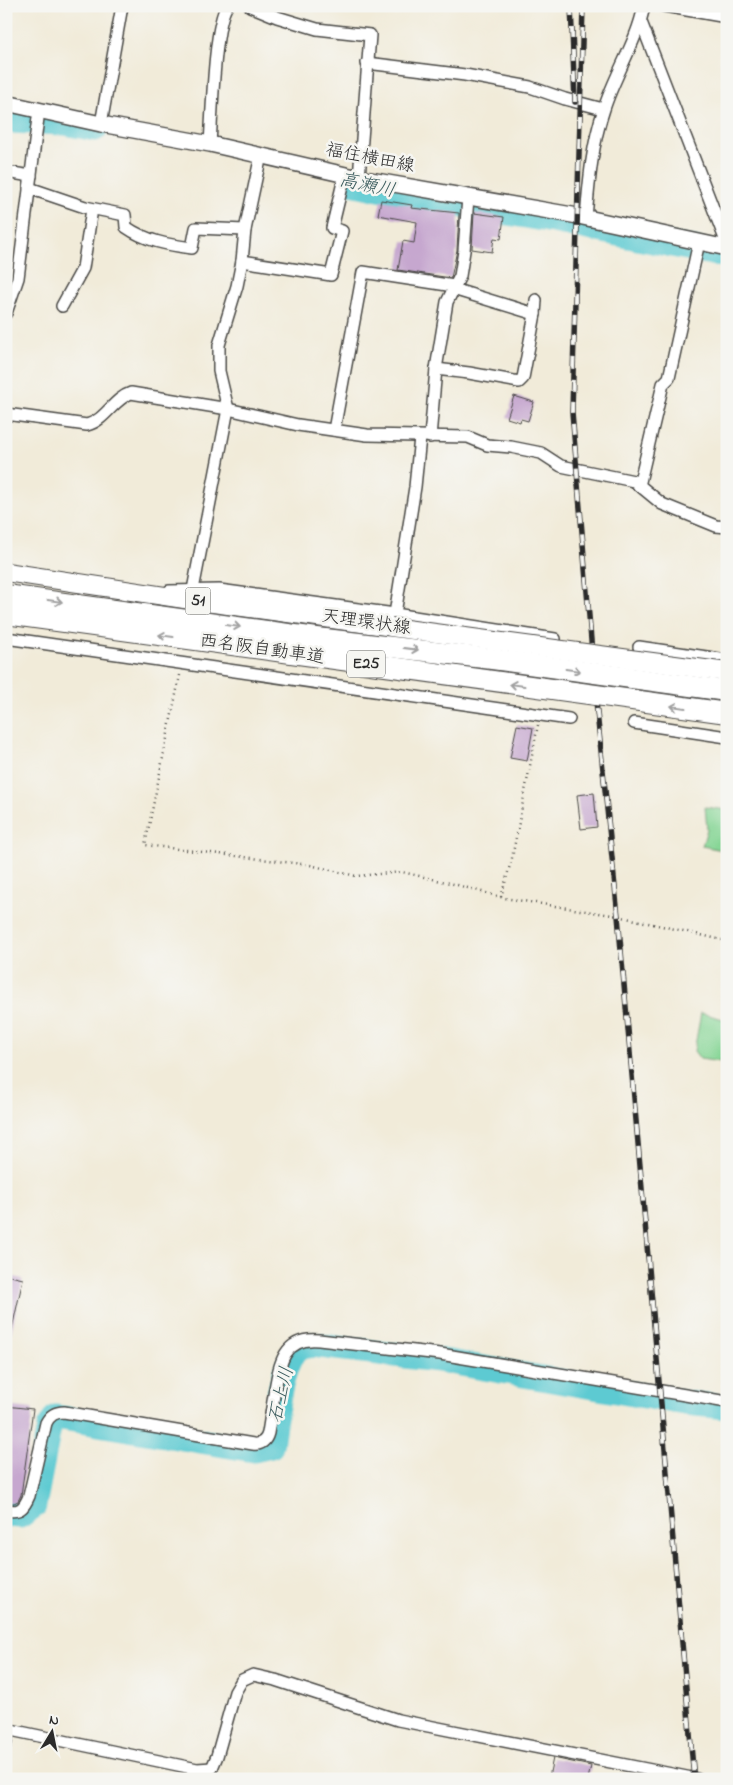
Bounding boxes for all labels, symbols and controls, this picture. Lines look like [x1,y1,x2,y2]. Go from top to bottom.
street label: 福住横田線 [323,138,417,180]
water label: 高瀬川 [336,167,398,205]
road number: 51 [186,588,210,614]
one-way arrow [46,597,62,607]
street label: 天理環状線 [320,604,412,642]
one-way arrow [224,621,240,631]
street label: 西名阪自動車道 [198,628,326,672]
one-way arrow [158,631,174,641]
one-way arrow [403,644,419,654]
road number: E25 [347,651,385,678]
one-way arrow [564,665,580,675]
one-way arrow [510,679,526,689]
one-way arrow [671,702,687,712]
water label: 石上川 [262,1364,302,1426]
north arrow [28,1708,78,1758]
text: N [48,1710,60,1732]

